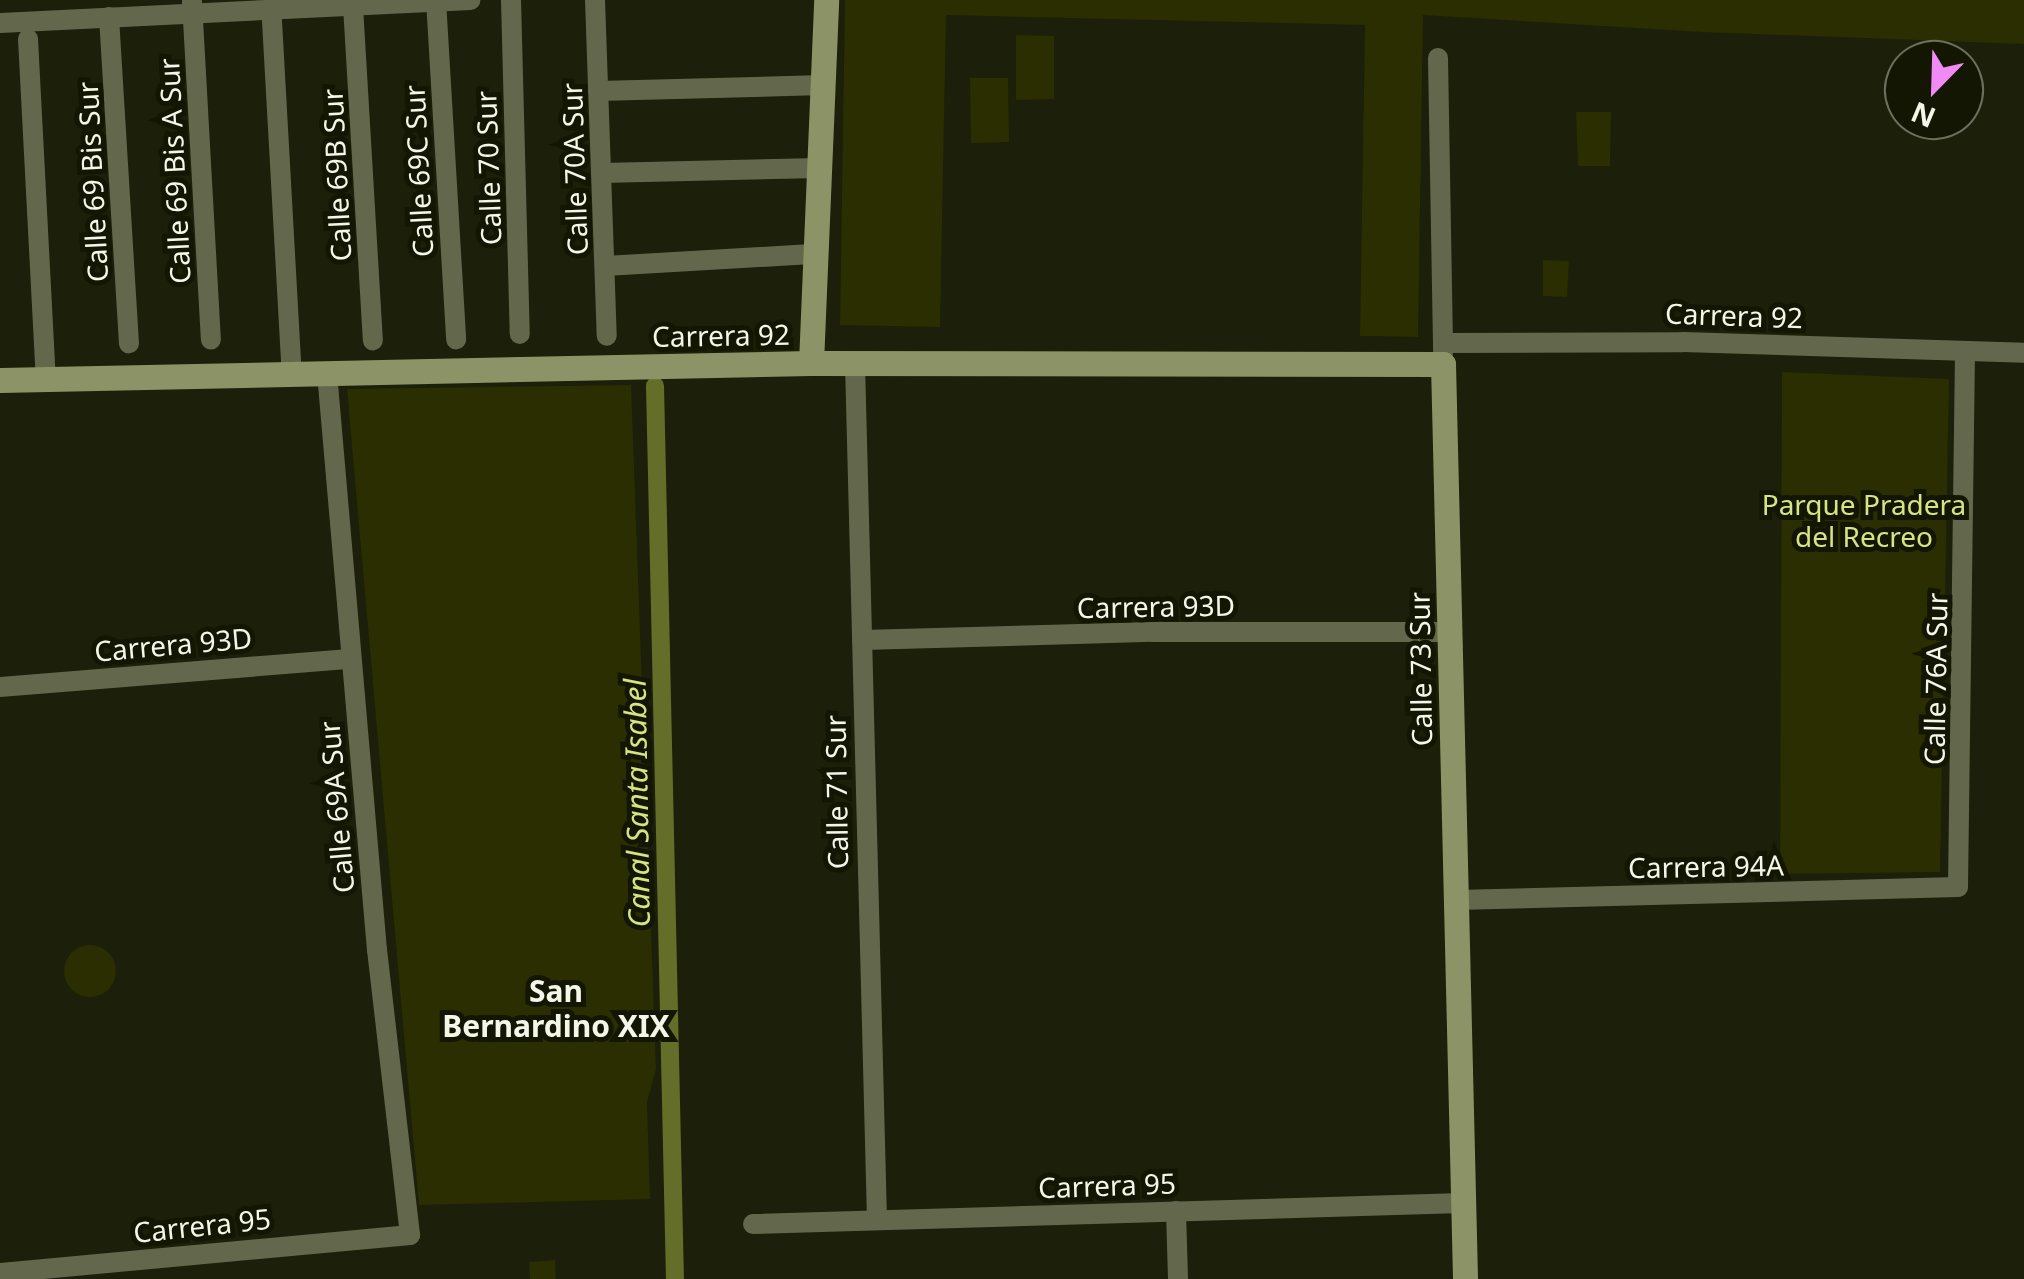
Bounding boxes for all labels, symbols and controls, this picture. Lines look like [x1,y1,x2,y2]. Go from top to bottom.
north arrow [1884,40,1984,140]
street label: Calle 69 Bis A Sur [151,57,197,285]
street label: Calle 69 Bis Sur [70,81,114,283]
street label: Calle 70A Sur [554,82,594,256]
street label: Calle 69C Sur [397,84,439,258]
street label: Calle 69B Sur [315,88,357,262]
street label: Calle 70 Sur [469,90,507,246]
text: N [1905,94,1941,138]
street label: Carrera 92 [1665,296,1803,334]
street label: Carrera 92 [652,317,790,353]
park label: Parque Pradera del Recreo [1762,487,1966,553]
street label: Carrera 93D [1077,588,1235,624]
street label: Calle 73 Sur [1402,591,1438,747]
street label: Calle 76A Sur [1917,593,1953,765]
street label: Carrera 93D [93,620,253,668]
water label: Canal Santa Isabel [617,678,657,928]
street label: Calle 71 Sur [818,714,854,870]
street label: Calle 69A Sur [312,720,360,894]
street label: Carrera 94A [1628,848,1784,884]
district label: San Bernardino XIX [442,973,670,1044]
street label: Carrera 95 [1038,1166,1176,1204]
street label: Carrera 95 [132,1201,272,1249]

